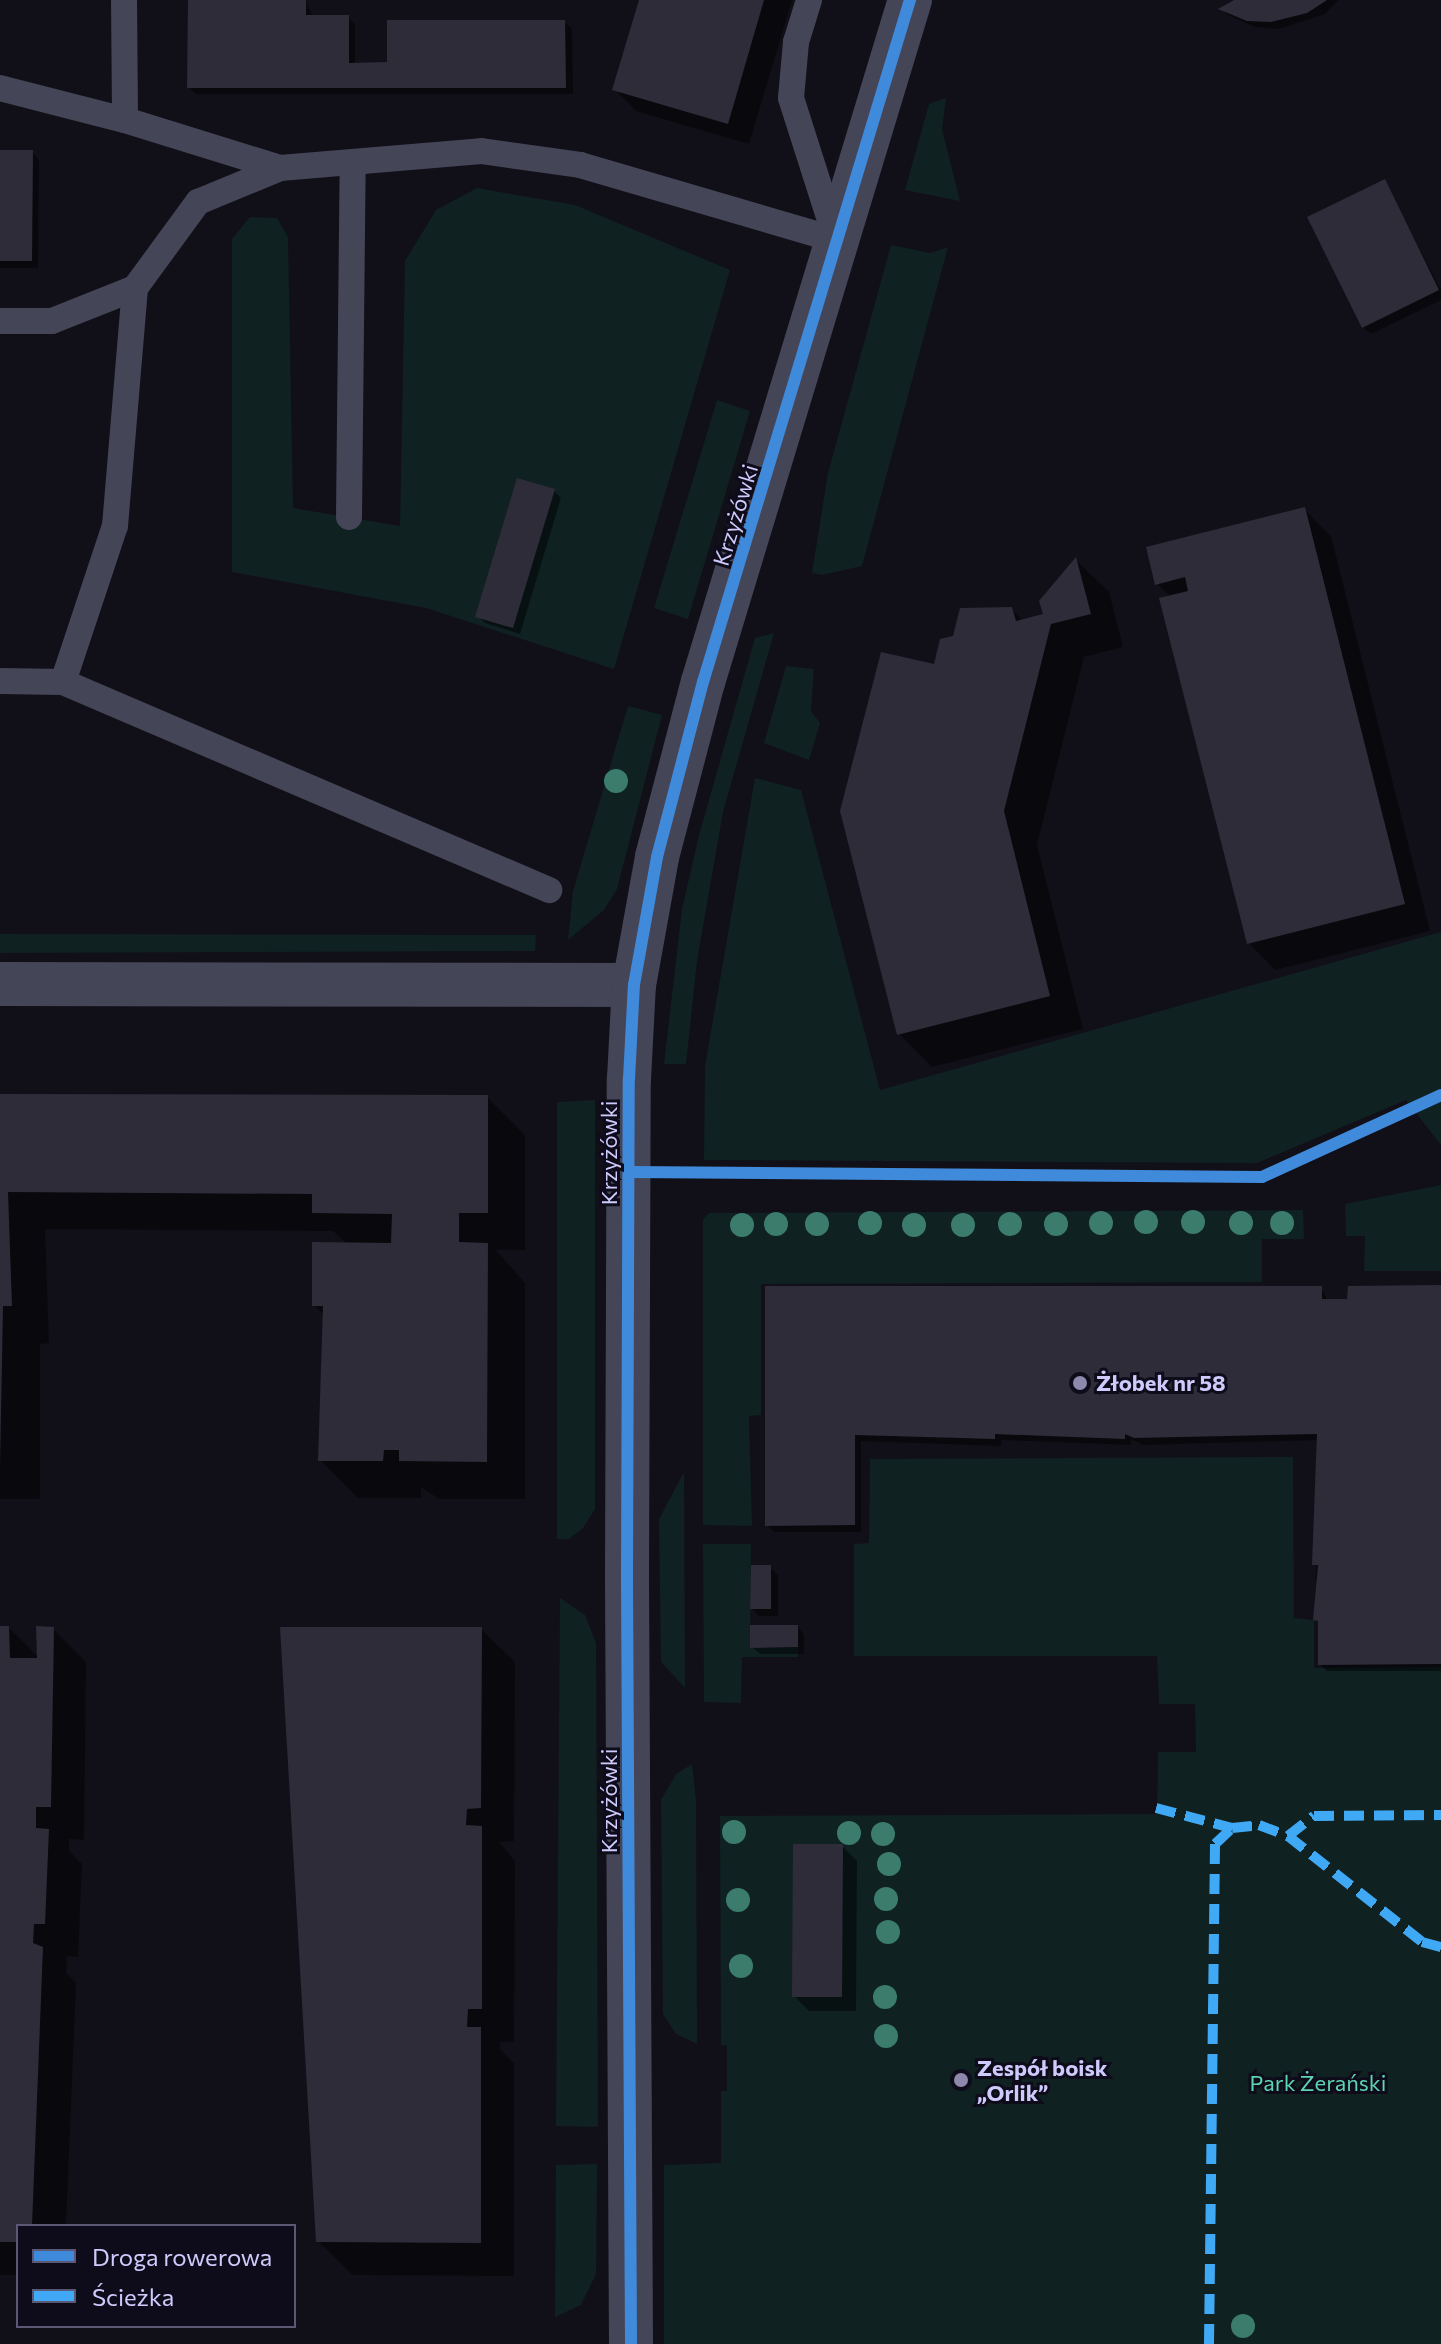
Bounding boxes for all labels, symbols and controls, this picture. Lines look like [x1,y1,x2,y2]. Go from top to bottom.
street label: Krzyżówki [707,461,763,569]
street label: Krzyżówki [596,1101,622,1205]
place label: Żłobek nr 58 [1096,1370,1226,1396]
marker: Żłobek nr 58 [1071,1374,1089,1392]
street label: Krzyżówki [596,1749,622,1853]
place label: Zespół boisk „Orlik” [977,2054,1107,2106]
park label: Park Żerański [1250,2070,1386,2096]
marker: Zespół boisk „Orlik” [952,2071,970,2089]
legend [16,2224,296,2328]
text: Droga rowerowa [92,2242,272,2271]
text: Ścieżka [92,2282,174,2311]

